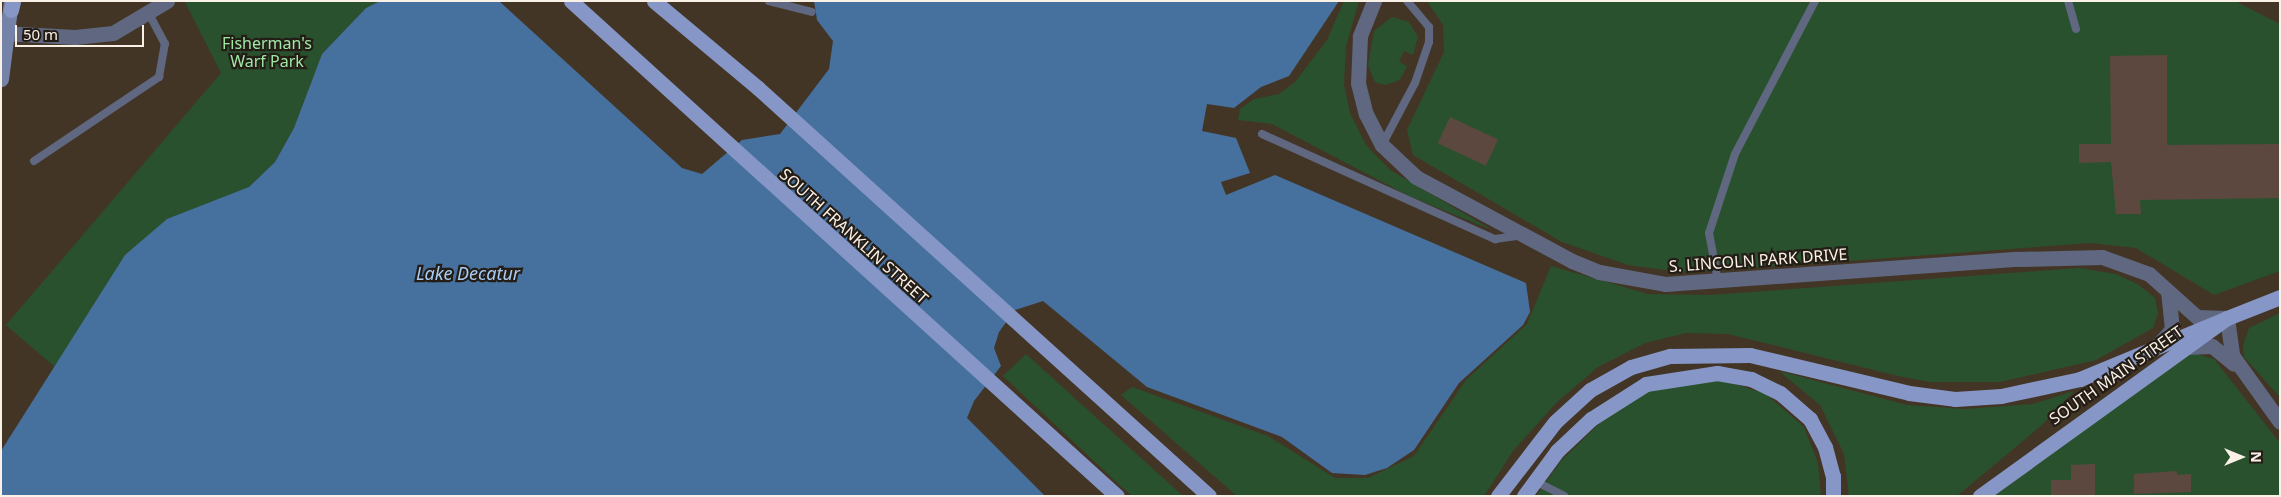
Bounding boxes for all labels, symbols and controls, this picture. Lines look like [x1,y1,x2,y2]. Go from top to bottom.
scale bar [18,15,146,47]
text: 50 m [23,24,58,44]
park label: Fisherman's Warf Park [222,33,312,71]
street label: SOUTH FRANKLIN STREET [776,164,932,308]
street label: S. LINCOLN PARK DRIVE [1668,244,1848,276]
water label: Lake Decatur [416,262,520,284]
street label: SOUTH MAIN STREET [2045,322,2187,428]
north arrow [2216,432,2266,482]
text: N [2247,451,2266,463]

